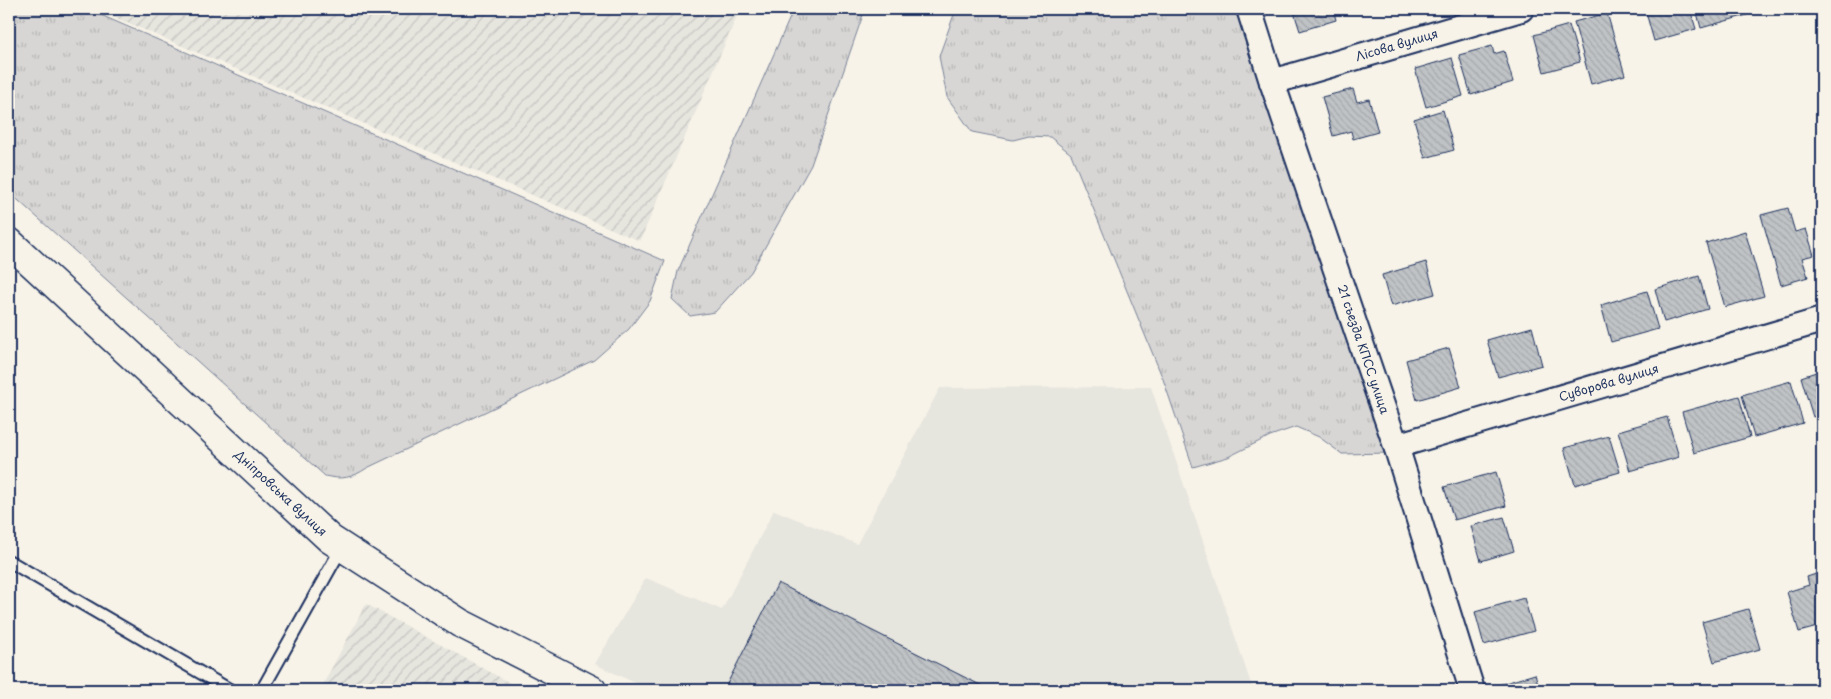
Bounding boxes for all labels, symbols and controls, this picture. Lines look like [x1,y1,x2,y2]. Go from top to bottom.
street label: Лісова вулиця [1353,24,1440,65]
street label: 21 съезда КПСС улица [1334,282,1395,417]
street label: Суворова вулиця [1557,359,1661,405]
street label: Дніпровська вулиця [230,444,331,540]

